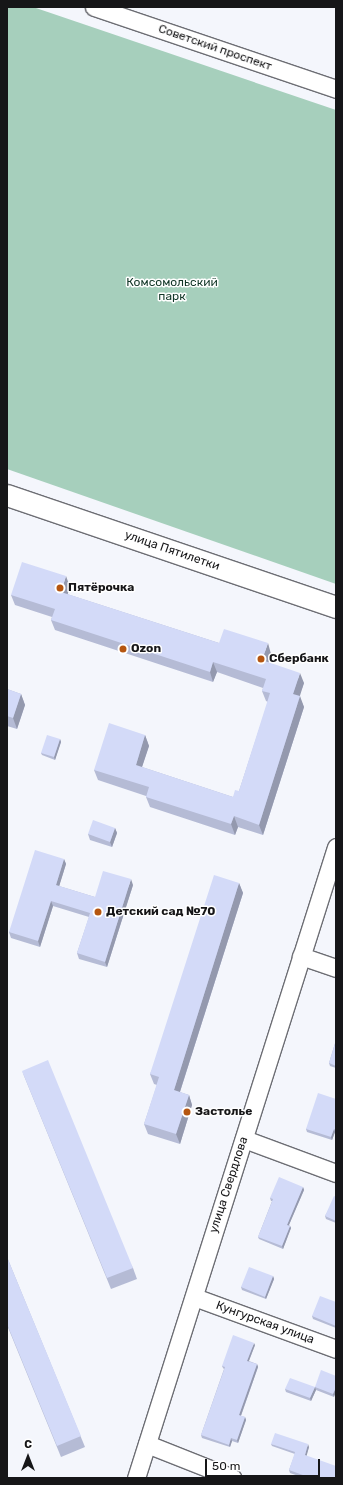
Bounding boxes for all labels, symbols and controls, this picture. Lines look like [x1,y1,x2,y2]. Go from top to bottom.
street label: Советский проспект [156,22,274,74]
park label: Комсомольский парк [126,276,218,304]
street label: улица Пятилетки [123,528,221,574]
place label: Пятёрочка [68,581,134,595]
marker: Пятёрочка [55,583,65,593]
place label: Ozon [131,642,161,656]
marker: Ozon [118,644,128,654]
place label: Сбербанк [269,652,329,666]
marker: Сбербанк [256,654,266,664]
place label: Детский сад №70 [106,905,215,919]
marker: Детский сад №70 [93,907,103,917]
place label: Застолье [195,1105,252,1119]
marker: Застолье [182,1107,192,1117]
street label: улица Свердлова [207,1135,251,1235]
street label: Кунгурская улица [214,1299,316,1347]
north arrow [8,1437,48,1477]
text: С [24,1438,32,1451]
scale bar [207,1451,322,1477]
text: 50 m [212,1459,240,1473]

